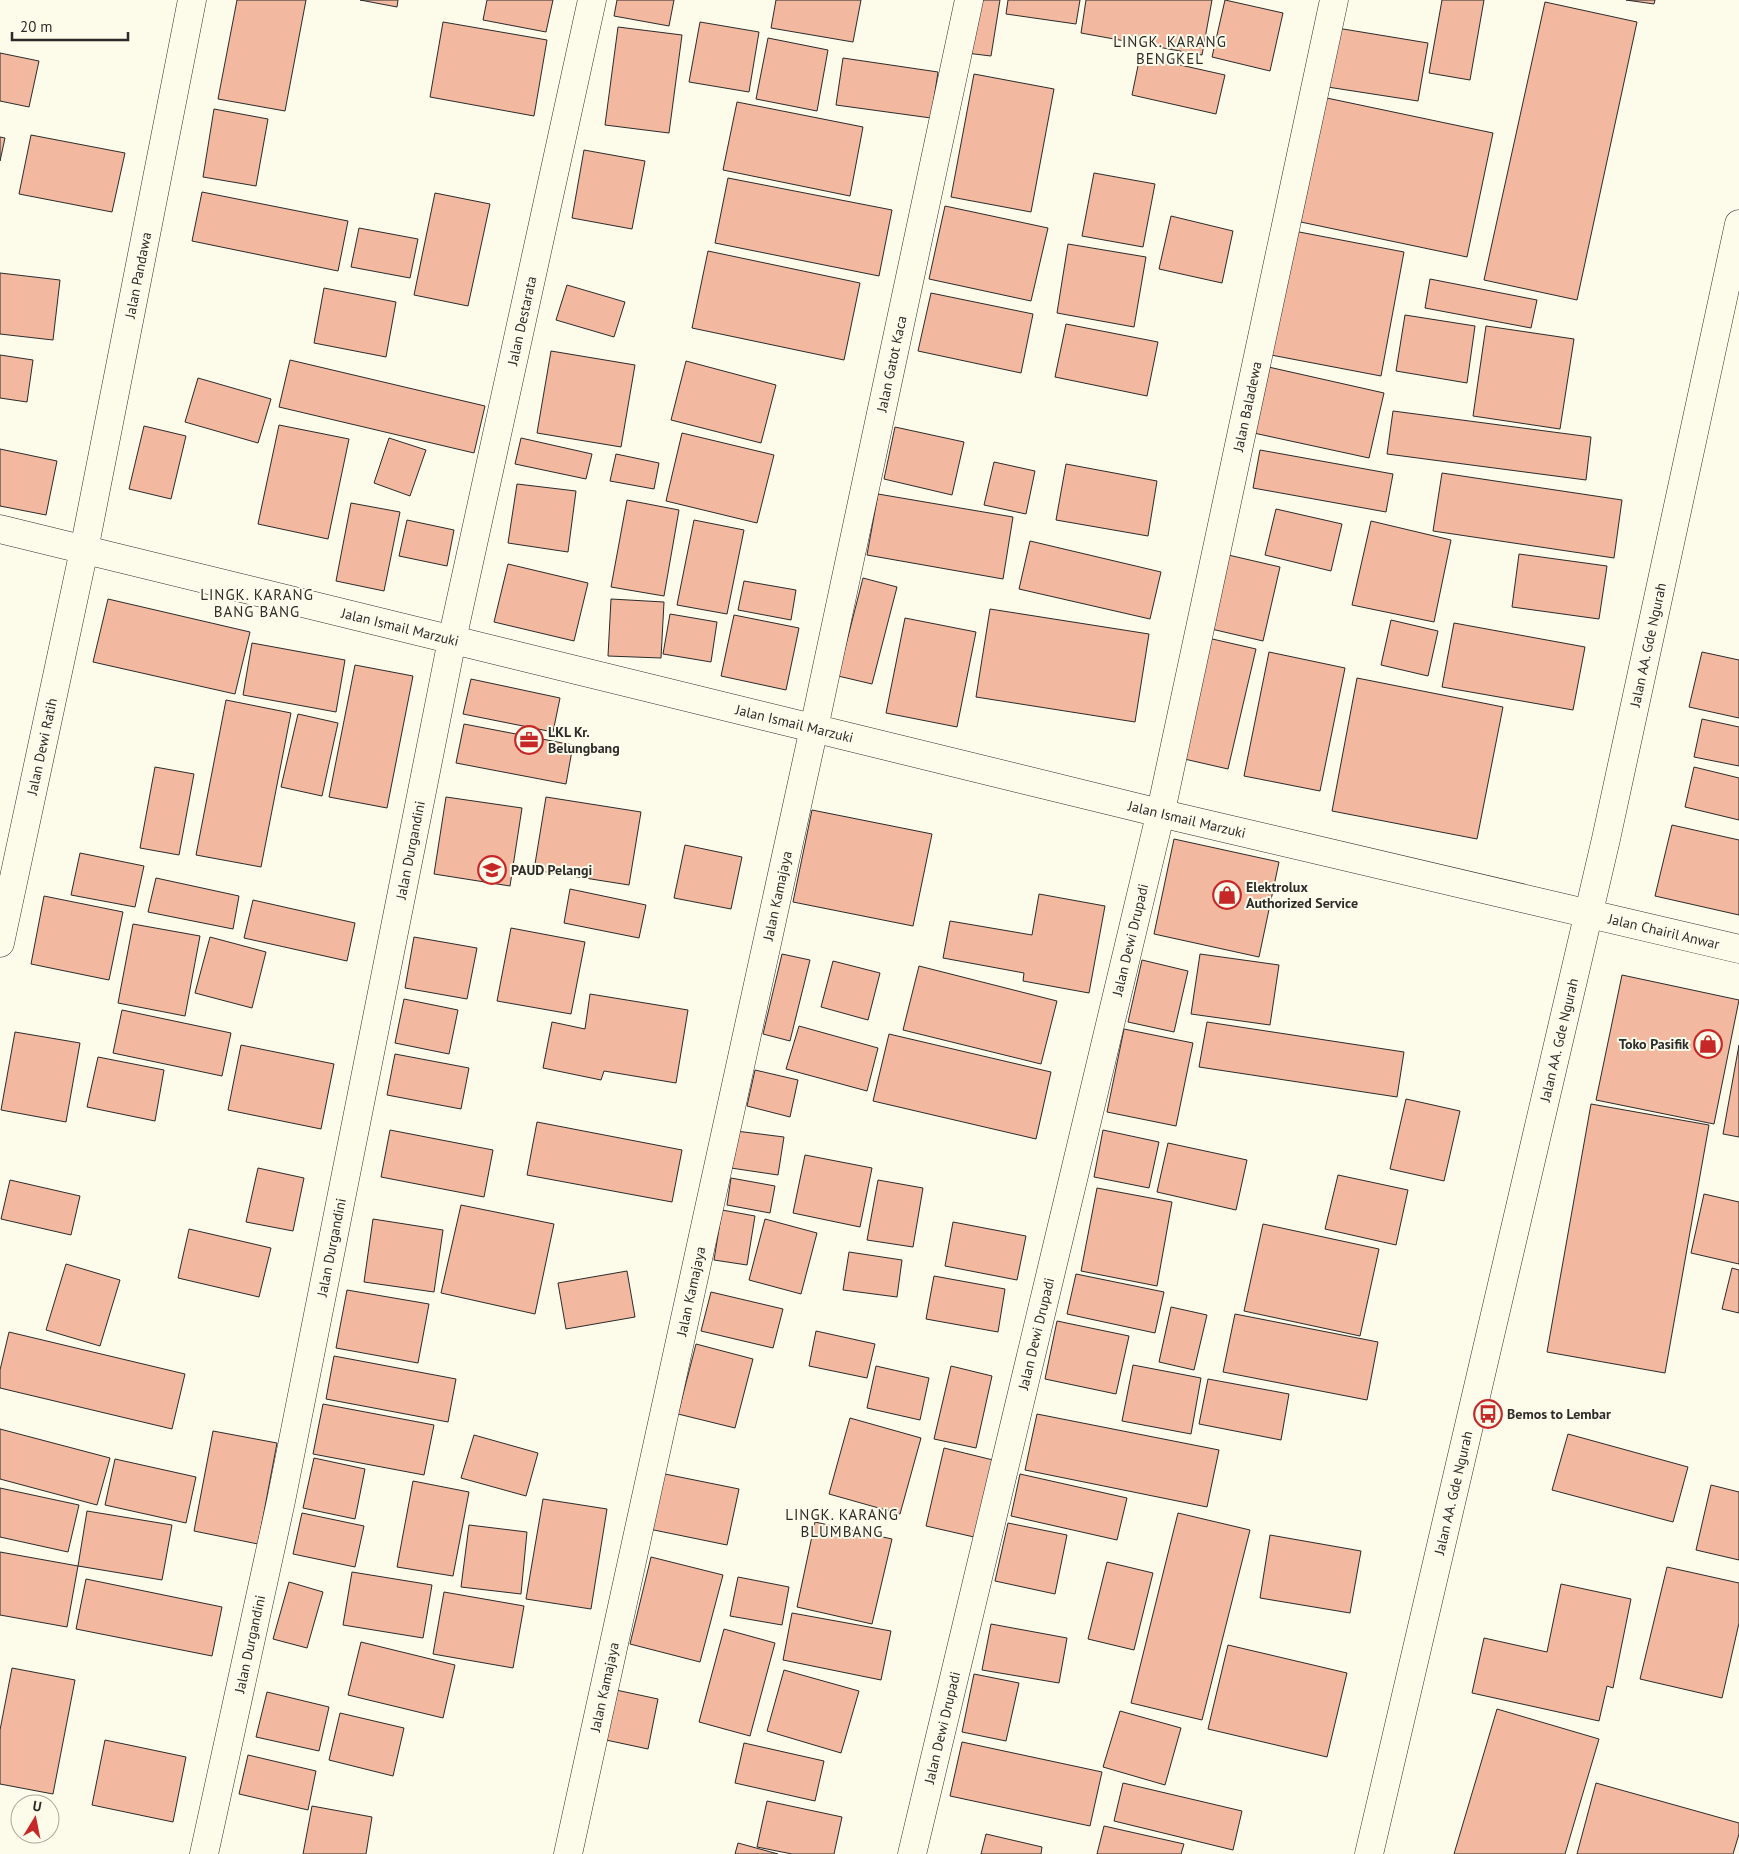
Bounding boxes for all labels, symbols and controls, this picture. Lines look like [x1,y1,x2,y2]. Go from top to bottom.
scale bar [12,10,129,42]
text: 20 m [20,17,53,36]
district label: LINGK. KARANG BENGKEL [1113,32,1227,68]
street label: Jalan Pandawa [121,231,155,321]
street label: Jalan Destarata [503,274,540,368]
street label: Jalan Gatot Kaca [872,314,911,415]
street label: Jalan Baladewa [1229,360,1266,454]
street label: Jalan AA. Gde Ngurah [1626,581,1670,709]
district label: LINGK. KARANG BANG BANG [200,585,314,621]
street label: Jalan Ismail Marzuki [339,604,461,650]
street label: Jalan Dewi Ratih [23,696,61,798]
street label: Jalan Ismail Marzuki [733,700,855,747]
place label: LKL Kr. Belungbang [548,723,620,757]
office icon: LKL Kr. Belungbang [514,725,544,755]
street label: Jalan Ismail Marzuki [1125,796,1248,842]
street label: Jalan Durgandini [392,799,429,902]
street label: Jalan Kamajaya [759,849,796,943]
school or university icon: PAUD Pelangi [477,855,507,885]
place label: PAUD Pelangi [511,861,592,879]
place label: Elektrolux Authorized Service [1246,878,1358,912]
shop icon: Elektrolux Authorized Service [1212,880,1242,910]
street label: Jalan Dewi Drupadi [1108,882,1152,999]
street label: Jalan Chairil Anwar [1606,909,1722,953]
street label: Jalan AA. Gde Ngurah [1536,976,1582,1104]
shop icon: Toko Pasifik [1693,1029,1723,1059]
place label: Toko Pasifik [1619,1035,1689,1053]
street label: Jalan Durgandini [313,1197,350,1299]
street label: Jalan Kamajaya [672,1245,709,1339]
street label: Jalan Dewi Drupadi [1014,1276,1058,1392]
bus stop icon: Bemos to Lembar [1473,1399,1503,1429]
place label: Bemos to Lembar [1507,1405,1611,1423]
street label: Jalan AA. Gde Ngurah [1430,1429,1476,1557]
district label: LINGK. KARANG BLUMBANG [785,1505,899,1541]
street label: Jalan Durgandini [230,1593,269,1696]
street label: Jalan Kamajaya [586,1640,623,1734]
street label: Jalan Dewi Drupadi [920,1670,964,1786]
north arrow [10,1794,60,1844]
text: U [31,1797,43,1816]

